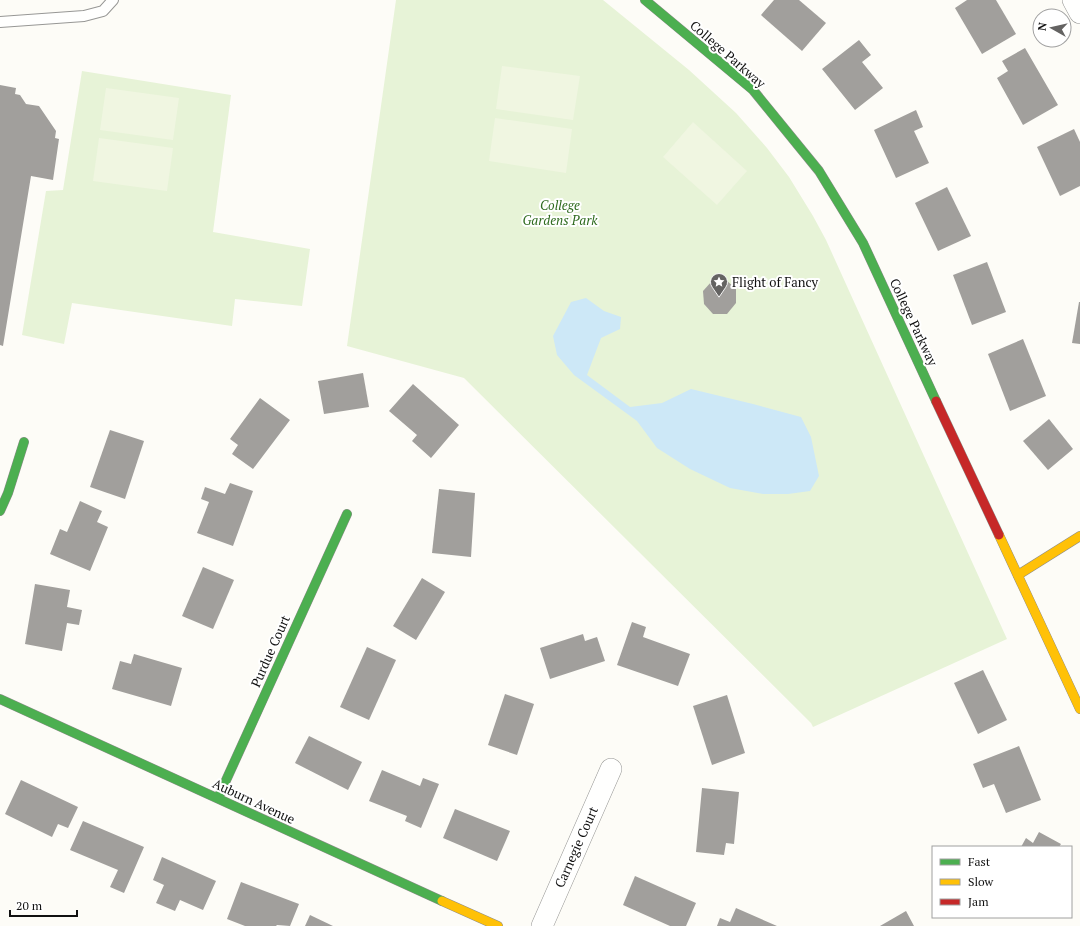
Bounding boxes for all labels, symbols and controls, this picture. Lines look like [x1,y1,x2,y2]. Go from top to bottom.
north arrow [1032,8,1072,48]
street label: College Parkway [686,16,770,92]
text: N [1035,21,1050,32]
park label: College Gardens Park [522,196,598,229]
place icon: Flight of Fancy [709,272,729,297]
place label: Flight of Fancy [732,273,819,291]
street label: College Parkway [886,275,942,369]
street label: Purdue Court [246,612,294,690]
street label: Auburn Avenue [210,774,298,828]
street label: Carnegie Court [550,803,602,890]
legend [932,846,1072,918]
text: Fast [968,854,991,869]
text: Slow [968,874,994,889]
scale bar [10,892,77,918]
text: Jam [968,894,989,909]
text: 20 m [16,898,43,913]

